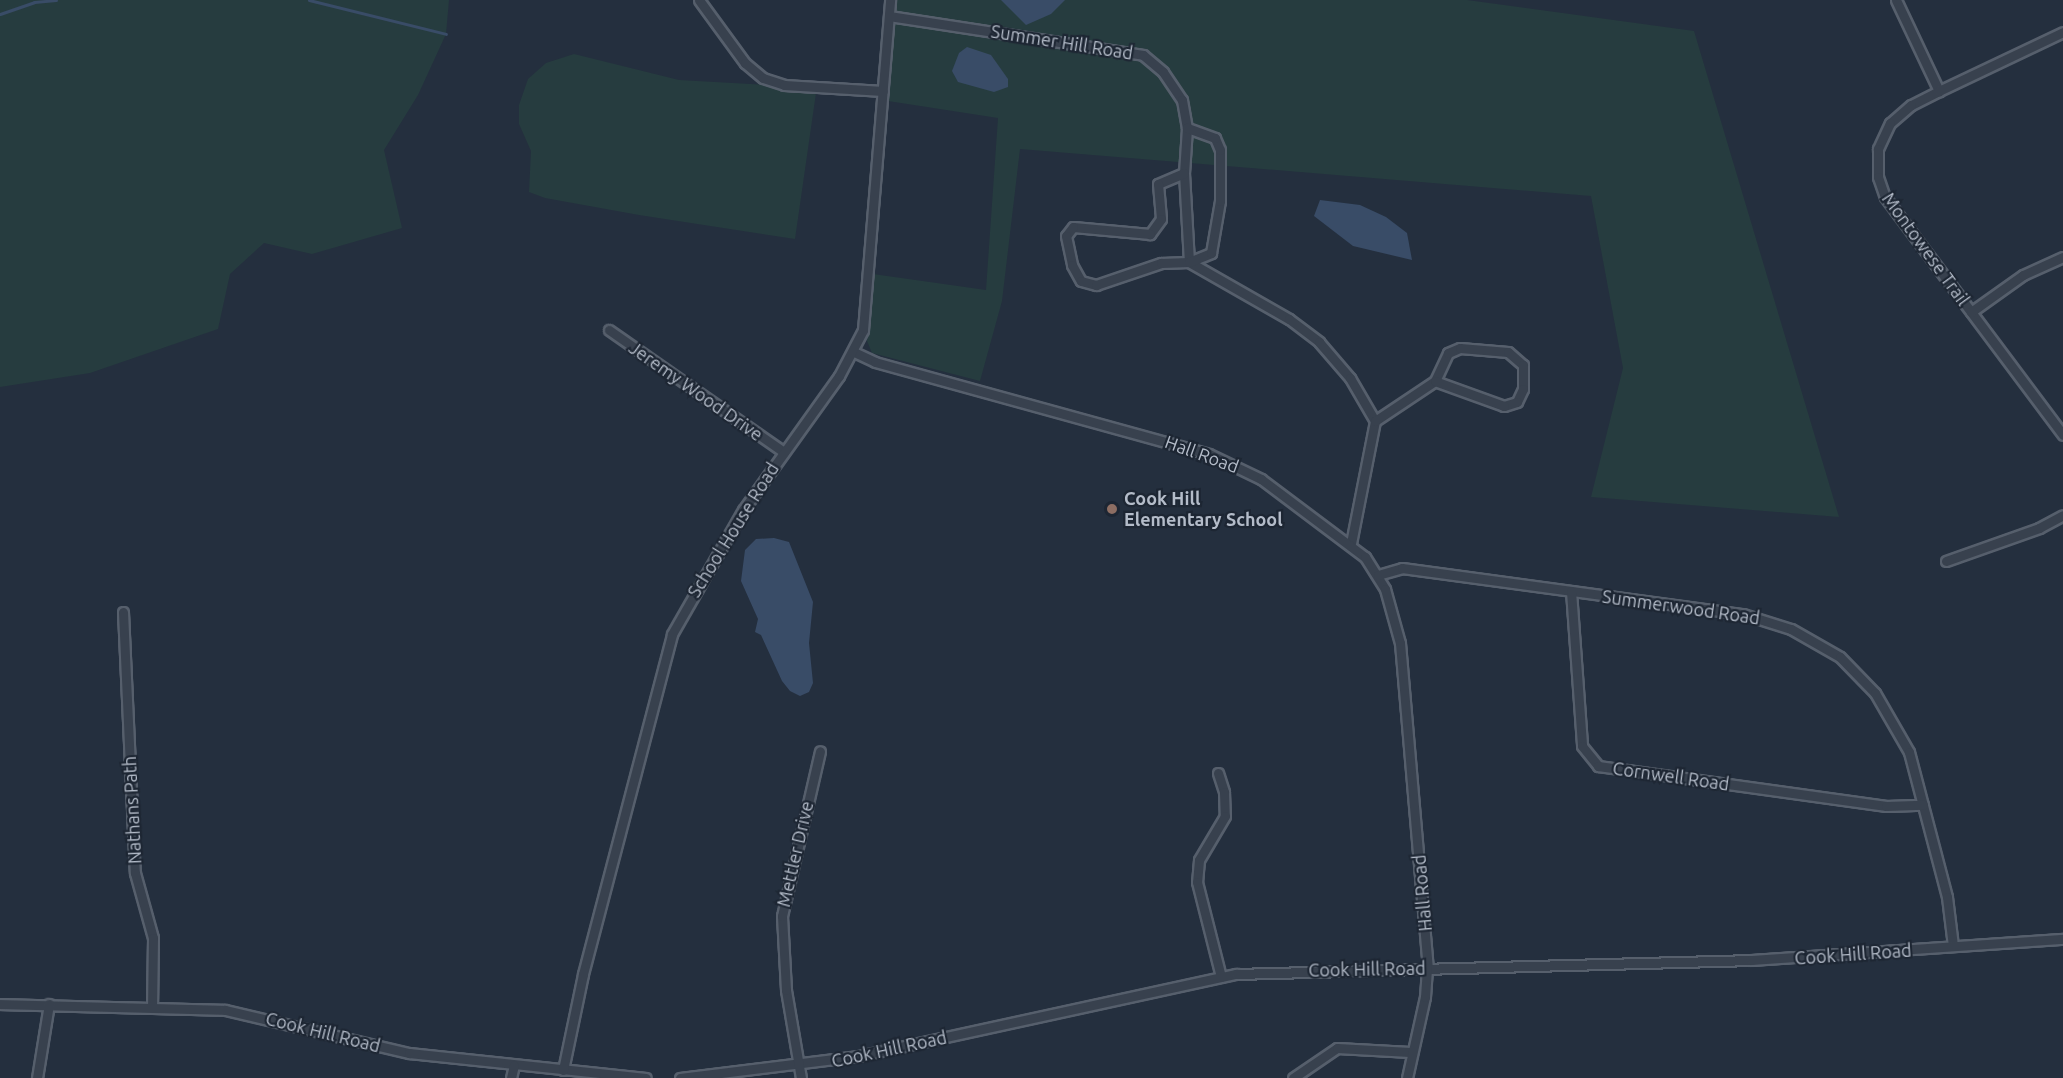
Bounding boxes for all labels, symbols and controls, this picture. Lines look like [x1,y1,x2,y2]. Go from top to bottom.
street label: Summer Hill Road [989,20,1135,64]
street label: Montowese Trail [1878,188,1974,310]
street label: Jeremy Wood Drive [625,337,767,445]
street label: Hall Road [1162,431,1242,477]
street label: School House Road [683,459,783,601]
place label: Cook Hill Elementary School [1124,488,1283,530]
marker: Cook Hill Elementary School [1105,502,1119,516]
street label: Summerwood Road [1601,585,1761,629]
street label: Nathans Path [118,755,146,865]
street label: Cornwell Road [1611,757,1731,795]
street label: Mettler Drive [772,799,818,909]
street label: Hall Road [1408,854,1436,932]
street label: Cook Hill Road [1794,939,1912,969]
street label: Cook Hill Road [1308,957,1426,981]
street label: Cook Hill Road [264,1007,382,1057]
street label: Cook Hill Road [829,1026,949,1072]

